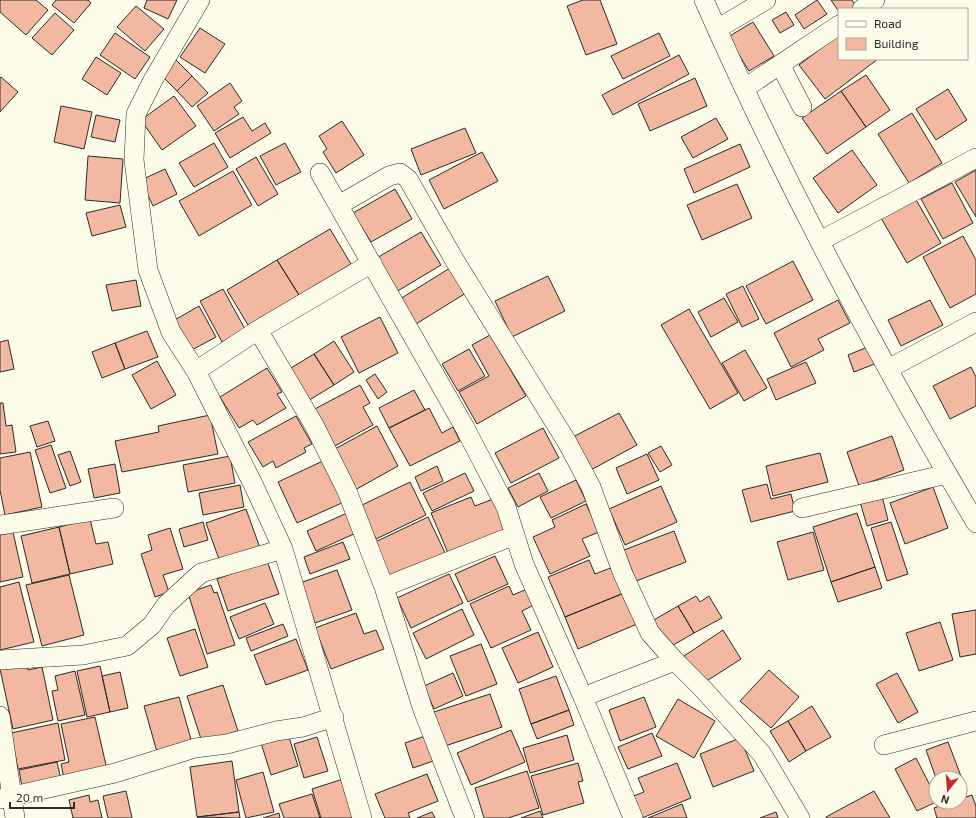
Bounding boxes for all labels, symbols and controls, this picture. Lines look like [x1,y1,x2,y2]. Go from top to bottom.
legend [838,8,968,60]
text: Road [874,16,902,30]
text: Building [874,36,919,50]
north arrow [928,770,968,810]
scale bar [10,784,74,810]
text: 20 m [16,790,43,804]
text: N [939,793,951,807]

